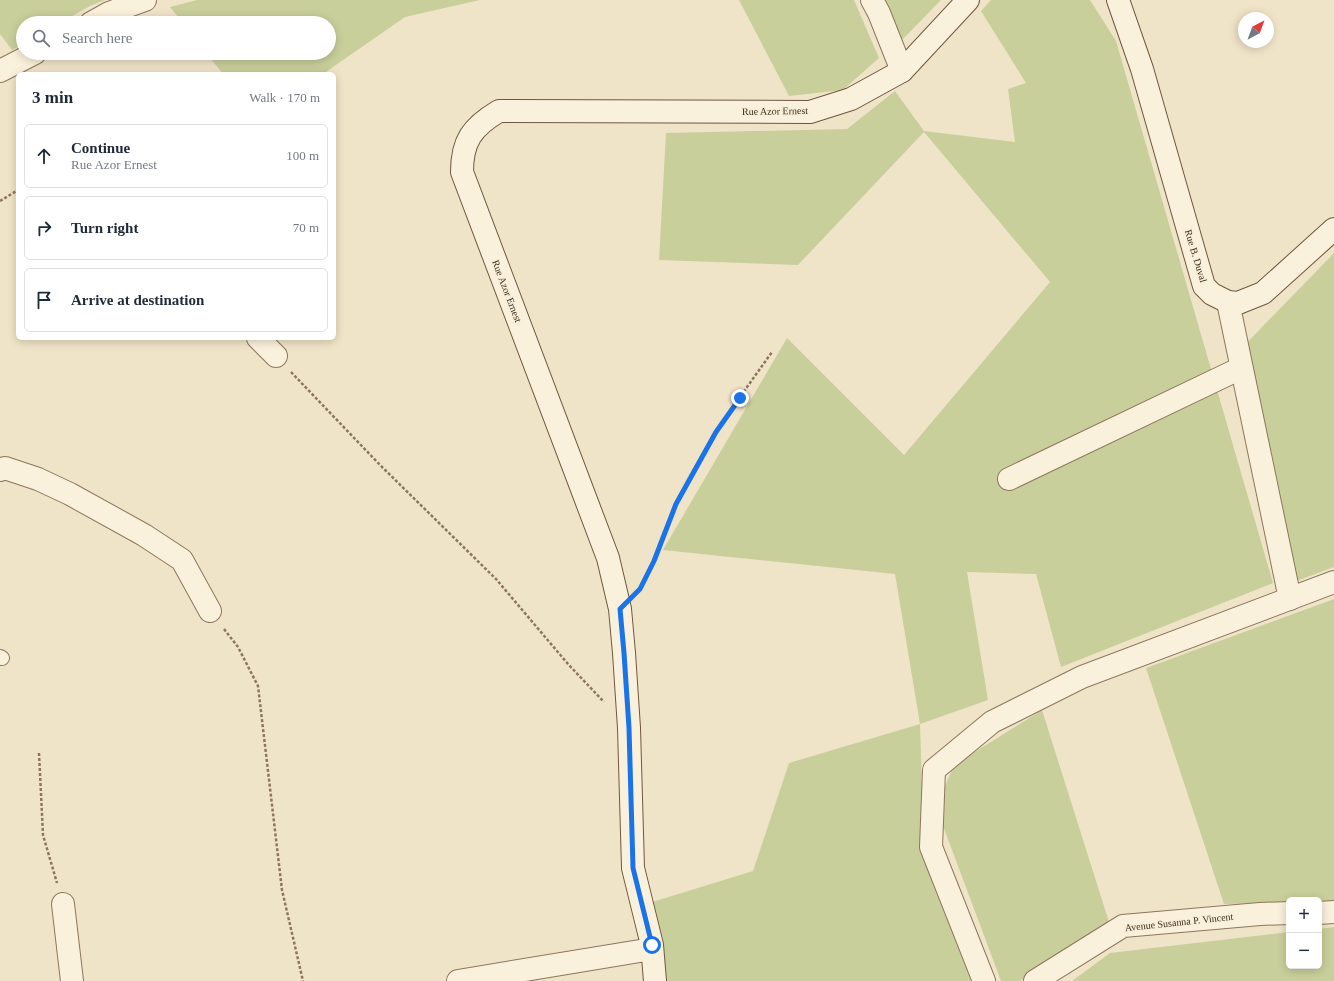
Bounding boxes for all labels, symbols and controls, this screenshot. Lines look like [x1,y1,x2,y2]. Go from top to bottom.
north arrow [1238,12,1274,48]
search box [16,16,336,60]
icon: search [30,27,52,49]
text: Search here [62,30,132,46]
text: 3 min [32,88,73,107]
text: Walk · 170 m [249,90,320,105]
street label: Rue Azor Ernest [742,105,808,117]
text: Continue [71,140,130,156]
icon: ahead [33,145,55,167]
text: 100 m [286,148,319,163]
text: Rue Azor Ernest [71,157,157,172]
icon: right [33,217,55,239]
text: Turn right [71,220,138,236]
text: 70 m [293,220,319,235]
street label: Rue B. Duval [1183,228,1209,284]
street label: Rue Azor Ernest [490,258,524,324]
icon: arrive [33,289,55,311]
text: Arrive at destination [71,292,204,308]
route end [731,389,749,407]
map controls [1286,897,1322,969]
button: + [1286,897,1322,933]
street label: Avenue Susanna P. Vincent [1124,911,1234,933]
button: − [1286,933,1322,969]
route start [643,936,661,954]

